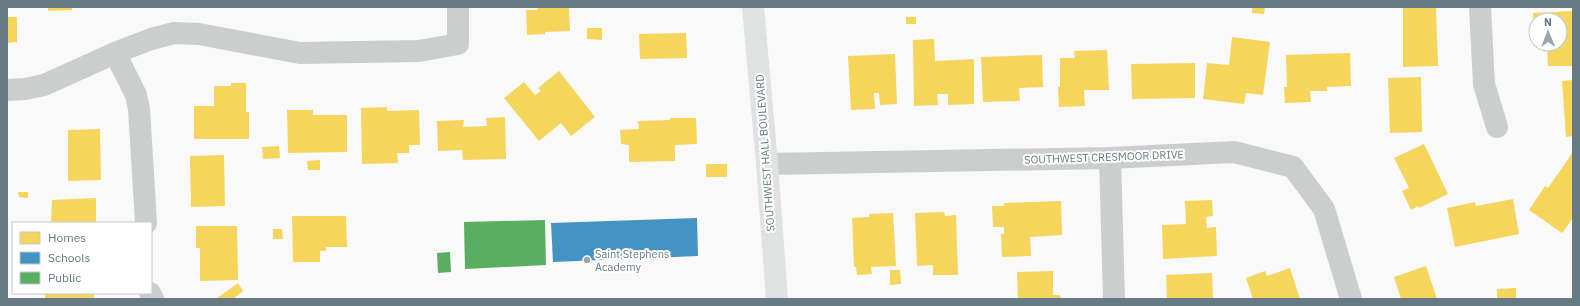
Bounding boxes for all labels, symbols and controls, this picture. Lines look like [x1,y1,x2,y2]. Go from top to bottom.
north arrow [1528,12,1568,52]
text: N [1544,15,1552,29]
street label: SOUTHWEST HALL BOULEVARD [753,74,777,232]
street label: SOUTHWEST CRESMOOR DRIVE [1024,147,1184,167]
legend [12,222,152,294]
text: Homes [48,230,86,245]
place label: Saint Stephens Academy [595,247,669,274]
text: Schools [48,250,91,265]
marker: Saint Stephens Academy [582,255,592,265]
text: Public [48,270,81,285]

